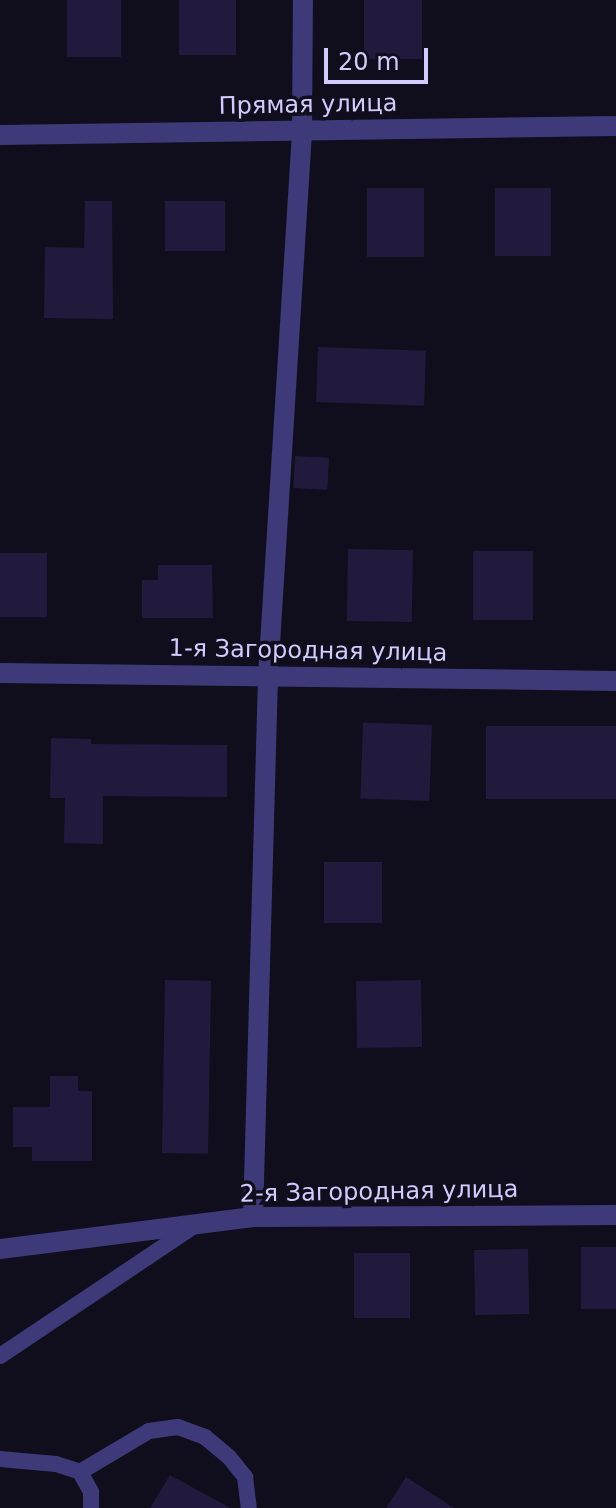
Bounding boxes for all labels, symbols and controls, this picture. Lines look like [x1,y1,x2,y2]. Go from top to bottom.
scale bar [328,32,432,82]
text: 20 m [338,48,400,76]
street label: Прямая улица [218,89,398,121]
street label: 1-я Загородная улица [168,634,448,668]
street label: 2-я Загородная улица [239,1175,519,1209]

